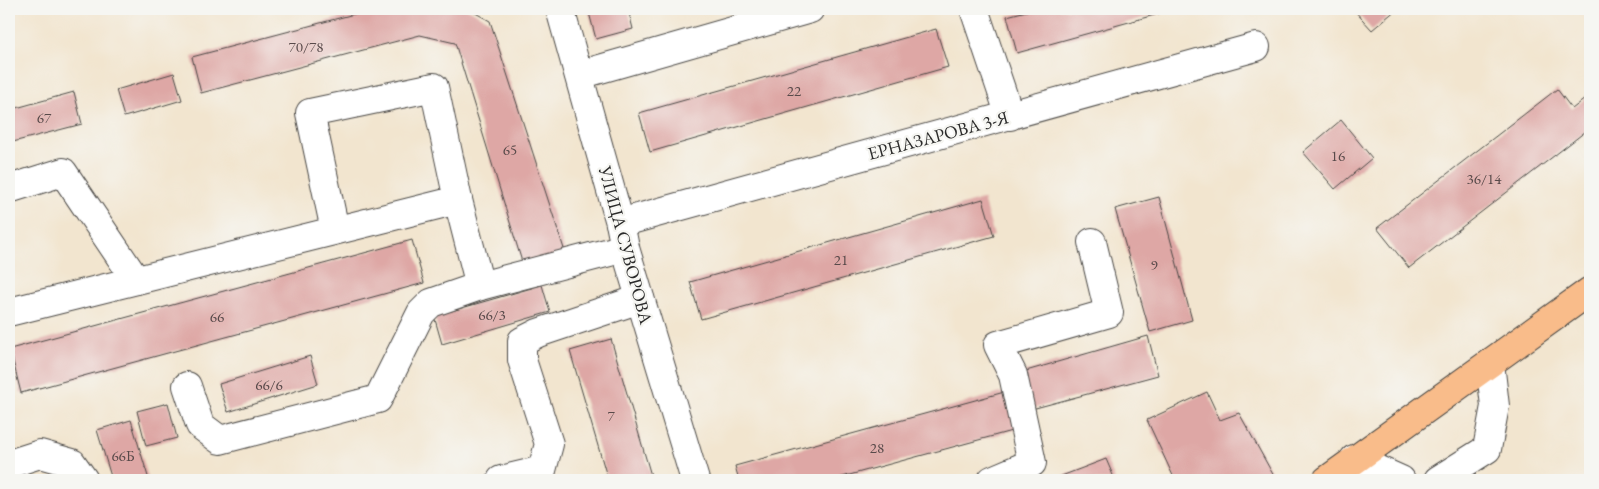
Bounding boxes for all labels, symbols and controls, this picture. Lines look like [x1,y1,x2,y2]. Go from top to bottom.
house number: 70/78 [289,37,323,56]
house number: 22 [787,81,802,100]
street label: ЕРНАЗАРОВА 3-Я [865,105,1011,165]
house number: 67 [37,108,52,127]
house number: 65 [503,140,517,159]
house number: 16 [1331,146,1345,165]
street label: УЛИЦА СУВОРОВА [594,162,658,327]
house number: 36/14 [1467,169,1502,188]
house number: 21 [834,250,848,269]
house number: 9 [1150,255,1158,274]
house number: 66/3 [478,305,506,324]
house number: 66 [210,307,224,326]
house number: 66/6 [255,375,283,394]
house number: 7 [607,406,615,425]
house number: 28 [870,438,884,457]
house number: 66Б [111,446,135,465]

